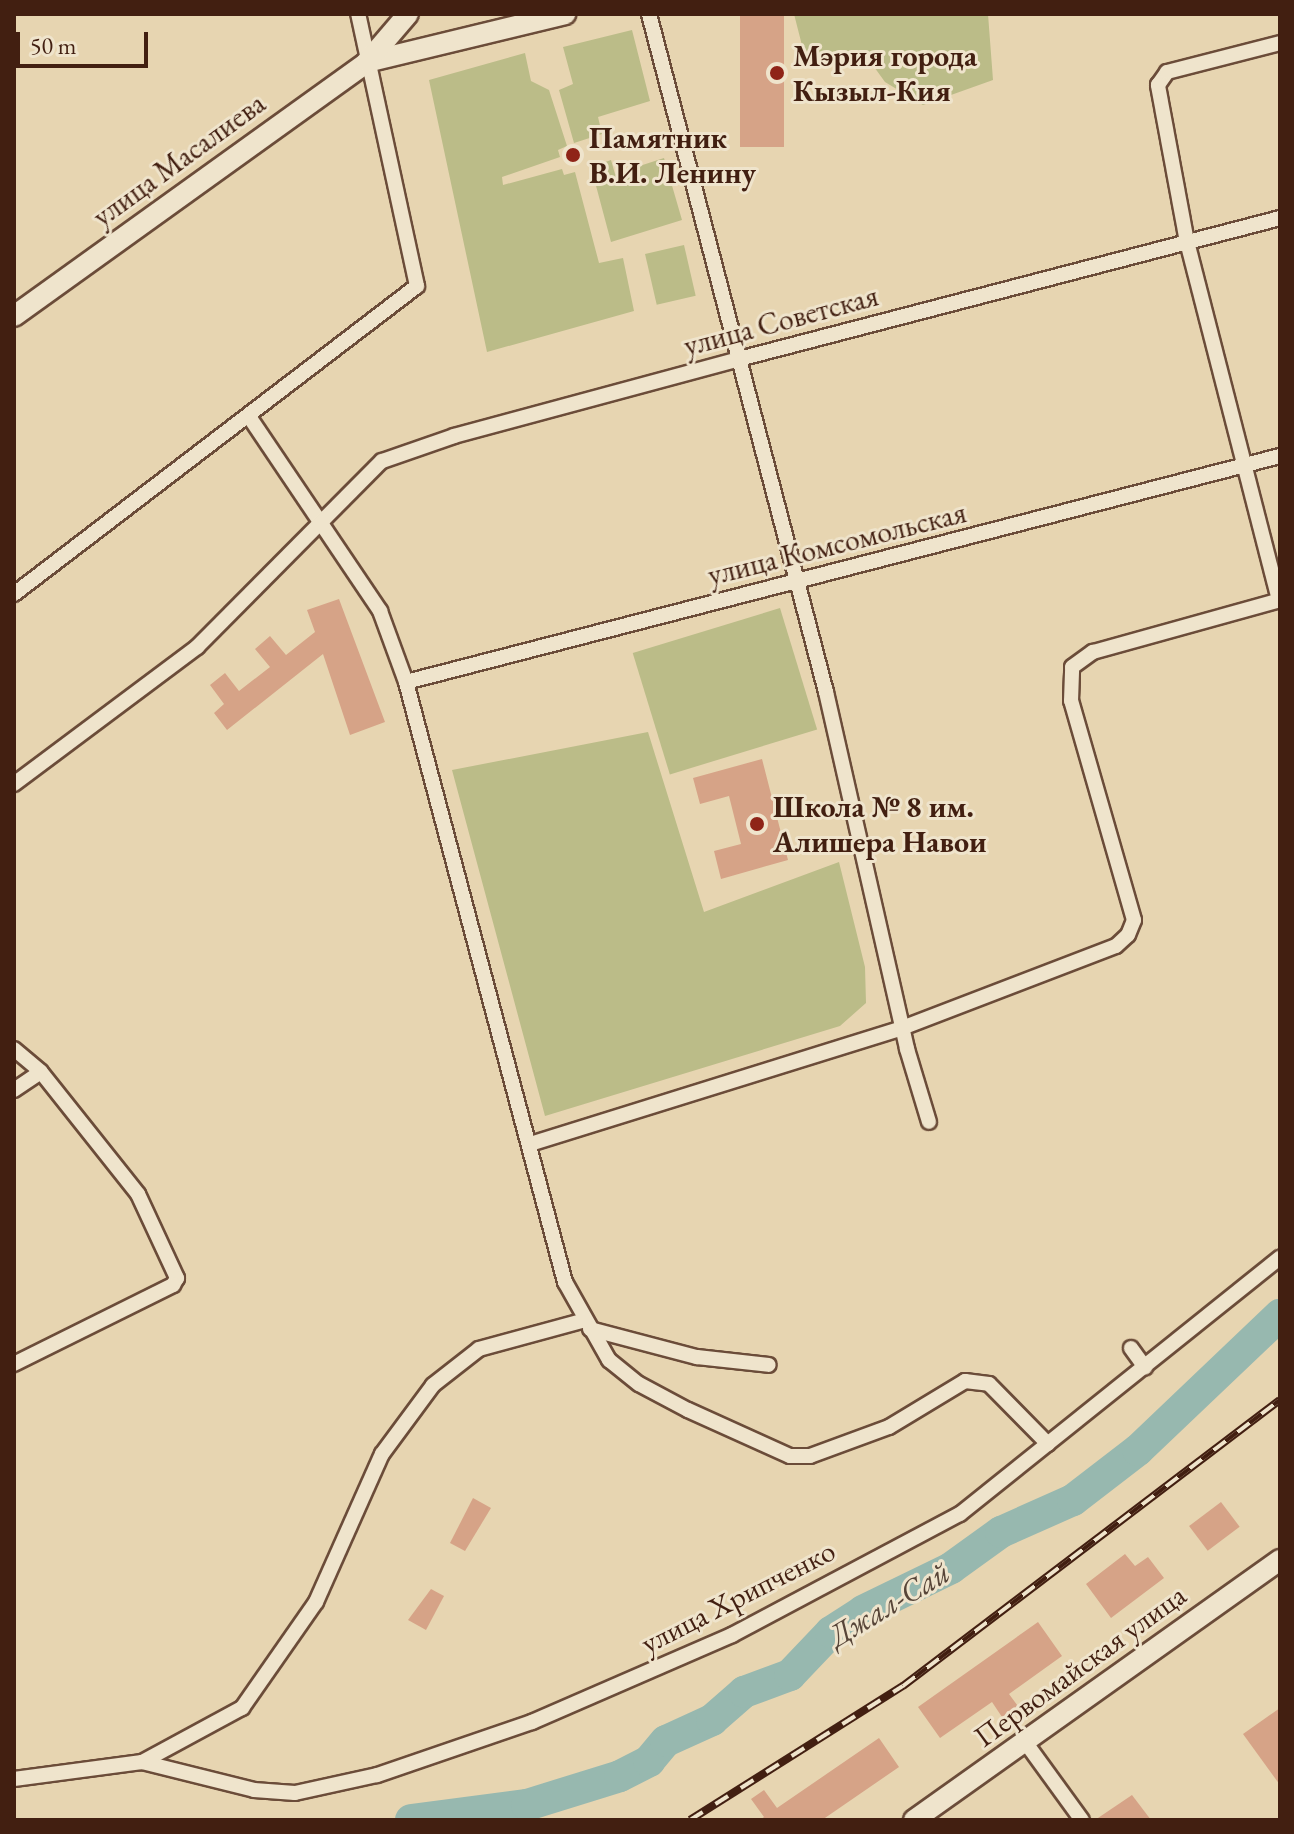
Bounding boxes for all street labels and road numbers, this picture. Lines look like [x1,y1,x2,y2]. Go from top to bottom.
street label: улица Масалиева [86,85,272,235]
street label: улица Советская [680,278,882,364]
street label: улица Комсомольская [704,494,970,594]
street label: улица Хрипченко [635,1533,841,1661]
street label: Первомайская улица [967,1577,1193,1755]

